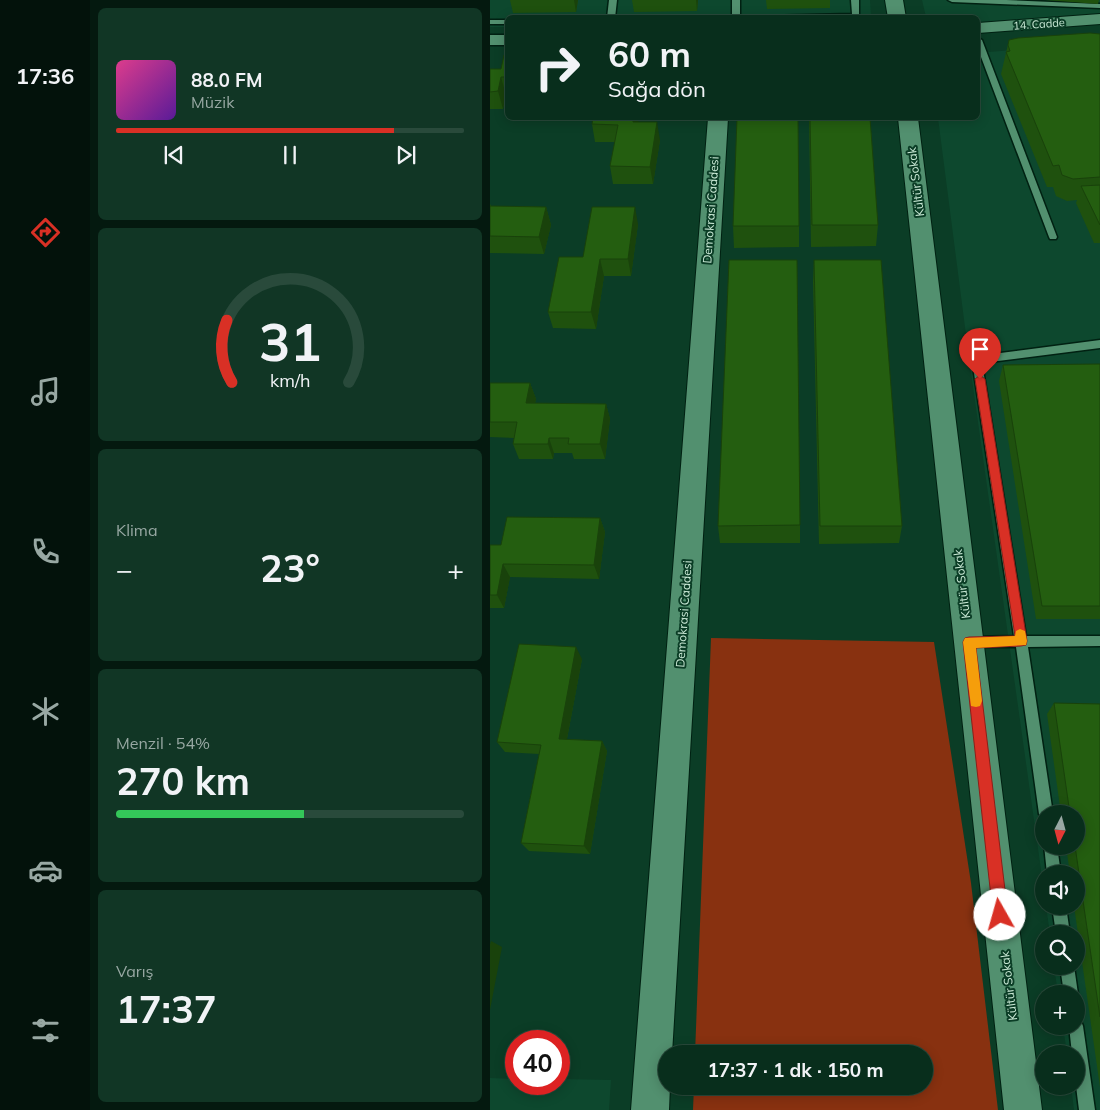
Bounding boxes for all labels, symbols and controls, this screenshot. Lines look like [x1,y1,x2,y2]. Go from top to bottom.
street label: 14. Cadde [1013,15,1065,33]
text: 60 m [608,32,691,76]
icon: right [525,35,590,100]
text: 17:36 [16,62,74,90]
text: 88.0 FM [191,68,263,92]
text: Sağa dön [608,75,706,103]
text: Müzik [191,92,234,112]
icon: previous [160,141,188,169]
icon: pause [276,141,304,169]
icon: next [392,141,420,169]
street label: Kültür Sokak [904,146,927,218]
street label: Demokrasi Caddesi [699,156,722,264]
icon: directions [28,215,63,250]
text: 31 [259,309,321,374]
pin [959,328,1001,379]
icon: arrive [966,335,994,363]
text: km/h [270,369,310,391]
icon: music [28,374,63,409]
text: Klima [116,520,158,540]
icon: phone [28,534,63,569]
text: 23° [260,544,320,592]
street label: Kültür Sokak [950,548,973,620]
text: − [116,552,133,587]
text: + [447,552,464,587]
street label: Demokrasi Caddesi [672,560,695,668]
icon: climate [28,694,63,729]
text: Menzil · 54% [116,733,210,753]
text: 270 km [116,757,250,805]
north arrow [1035,805,1085,855]
map controls [1035,805,1085,1095]
icon: car [28,853,63,888]
button: sound [1035,865,1085,915]
position arrow [973,888,1025,940]
button: search [1035,925,1085,975]
street label: Kültür Sokak [997,950,1020,1022]
text: Varış [116,961,153,981]
text: 17:37 [116,985,217,1033]
button: + [1035,985,1085,1035]
icon: filters [28,1013,63,1048]
speed limit sign: 40 [505,1030,570,1095]
button: − [1035,1045,1085,1095]
text: 17:37 · 1 dk · 150 m [707,1058,884,1082]

